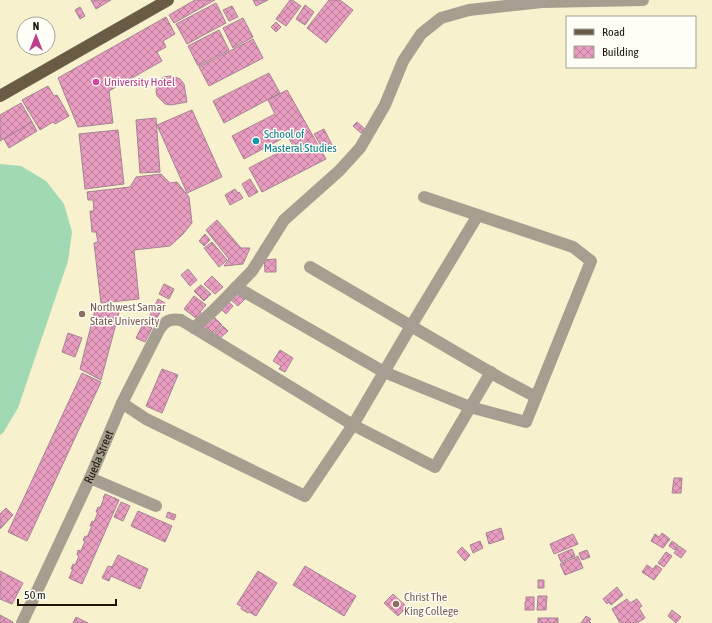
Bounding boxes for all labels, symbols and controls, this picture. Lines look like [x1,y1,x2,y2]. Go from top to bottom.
north arrow [16,16,56,56]
legend [566,16,696,68]
text: N [33,20,39,32]
text: Road [602,25,625,39]
text: Building [602,45,640,59]
place label: University Hotel [104,75,176,89]
marker: University Hotel [91,77,101,87]
place label: School of Masteral Studies [264,127,337,155]
marker: School of Masteral Studies [251,136,261,146]
place label: Northwest Samar State University [90,300,166,328]
marker: Northwest Samar State University [77,309,87,319]
street label: Rueda Street [81,428,117,486]
scale bar [18,581,116,607]
text: 50 m [24,588,46,602]
place label: Christ The King College [404,590,458,618]
marker: Christ The King College [391,599,401,609]

